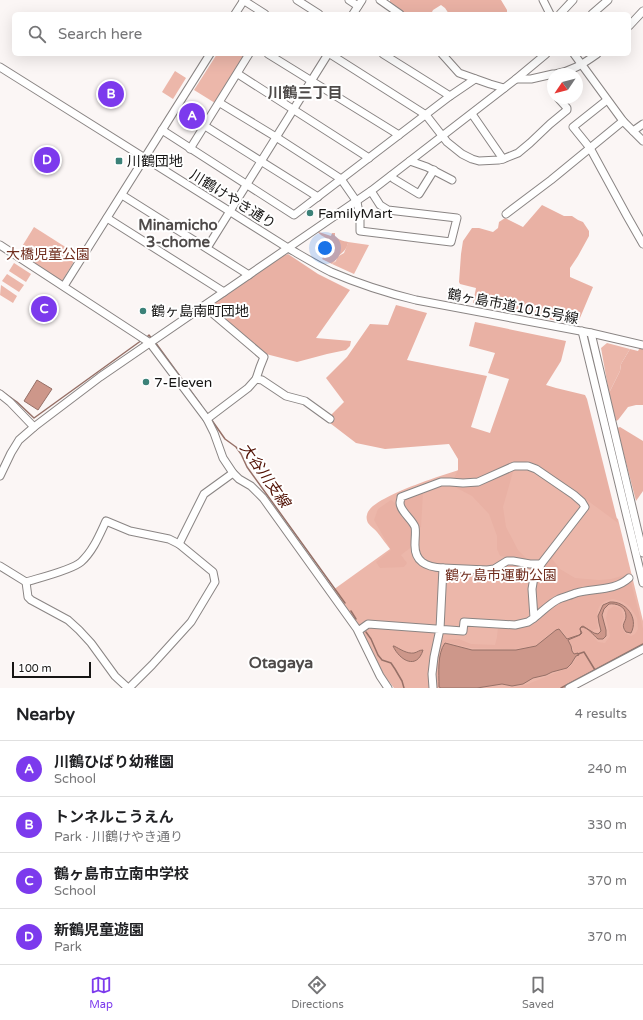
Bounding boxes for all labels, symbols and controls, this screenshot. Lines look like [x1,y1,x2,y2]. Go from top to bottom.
search box [12,12,631,56]
icon: search [26,23,48,45]
text: Search here [58,25,142,43]
north arrow [547,68,583,104]
pin: B [98,79,124,109]
district label: 川鶴三丁目 [267,84,343,102]
pin: A [179,101,205,131]
pin: D [34,145,60,175]
place label: 川鶴団地 [127,153,183,170]
marker: 川鶴団地 [114,156,124,166]
street label: 川鶴けやき通り [187,166,279,233]
place label: FamilyMart [318,205,393,222]
marker: FamilyMart [305,208,315,218]
district label: Minamicho 3-chome [138,216,218,251]
your location [315,238,335,258]
park label: 大橋児童公園 [6,246,90,263]
street label: 鶴ヶ島市道1015号線 [446,285,580,328]
pin: C [31,294,57,324]
place label: 鶴ヶ島南町団地 [151,303,249,320]
marker: 鶴ヶ島南町団地 [138,306,148,316]
place label: 7-Eleven [154,374,212,391]
marker: 7-Eleven [141,377,151,387]
water label: 大谷川支線 [236,439,295,513]
park label: 鶴ヶ島市運動公園 [445,567,557,584]
district label: Otagaya [249,653,313,673]
scale bar [12,660,91,679]
text: 100 m [18,662,52,675]
text: Nearby [16,704,75,725]
text: 4 results [575,706,627,722]
text: 川鶴ひばり幼稚園 [54,753,174,771]
text: A [24,761,34,777]
text: 240 m [587,761,627,777]
text: School [54,771,96,787]
text: トンネルこうえん [54,808,174,826]
text: B [24,817,34,833]
text: 330 m [587,817,627,833]
text: Park · 川鶴けやき通り [54,829,183,845]
text: 鶴ヶ島市立南中学校 [54,865,189,883]
text: C [24,873,34,889]
text: 370 m [587,873,627,889]
text: School [54,883,96,899]
text: 新鶴児童遊園 [54,921,144,939]
text: D [24,929,34,945]
text: 370 m [587,929,627,945]
text: Park [54,939,82,955]
tab: Map [89,974,113,1011]
tab: Directions [291,974,344,1011]
tab: Saved [522,974,554,1011]

